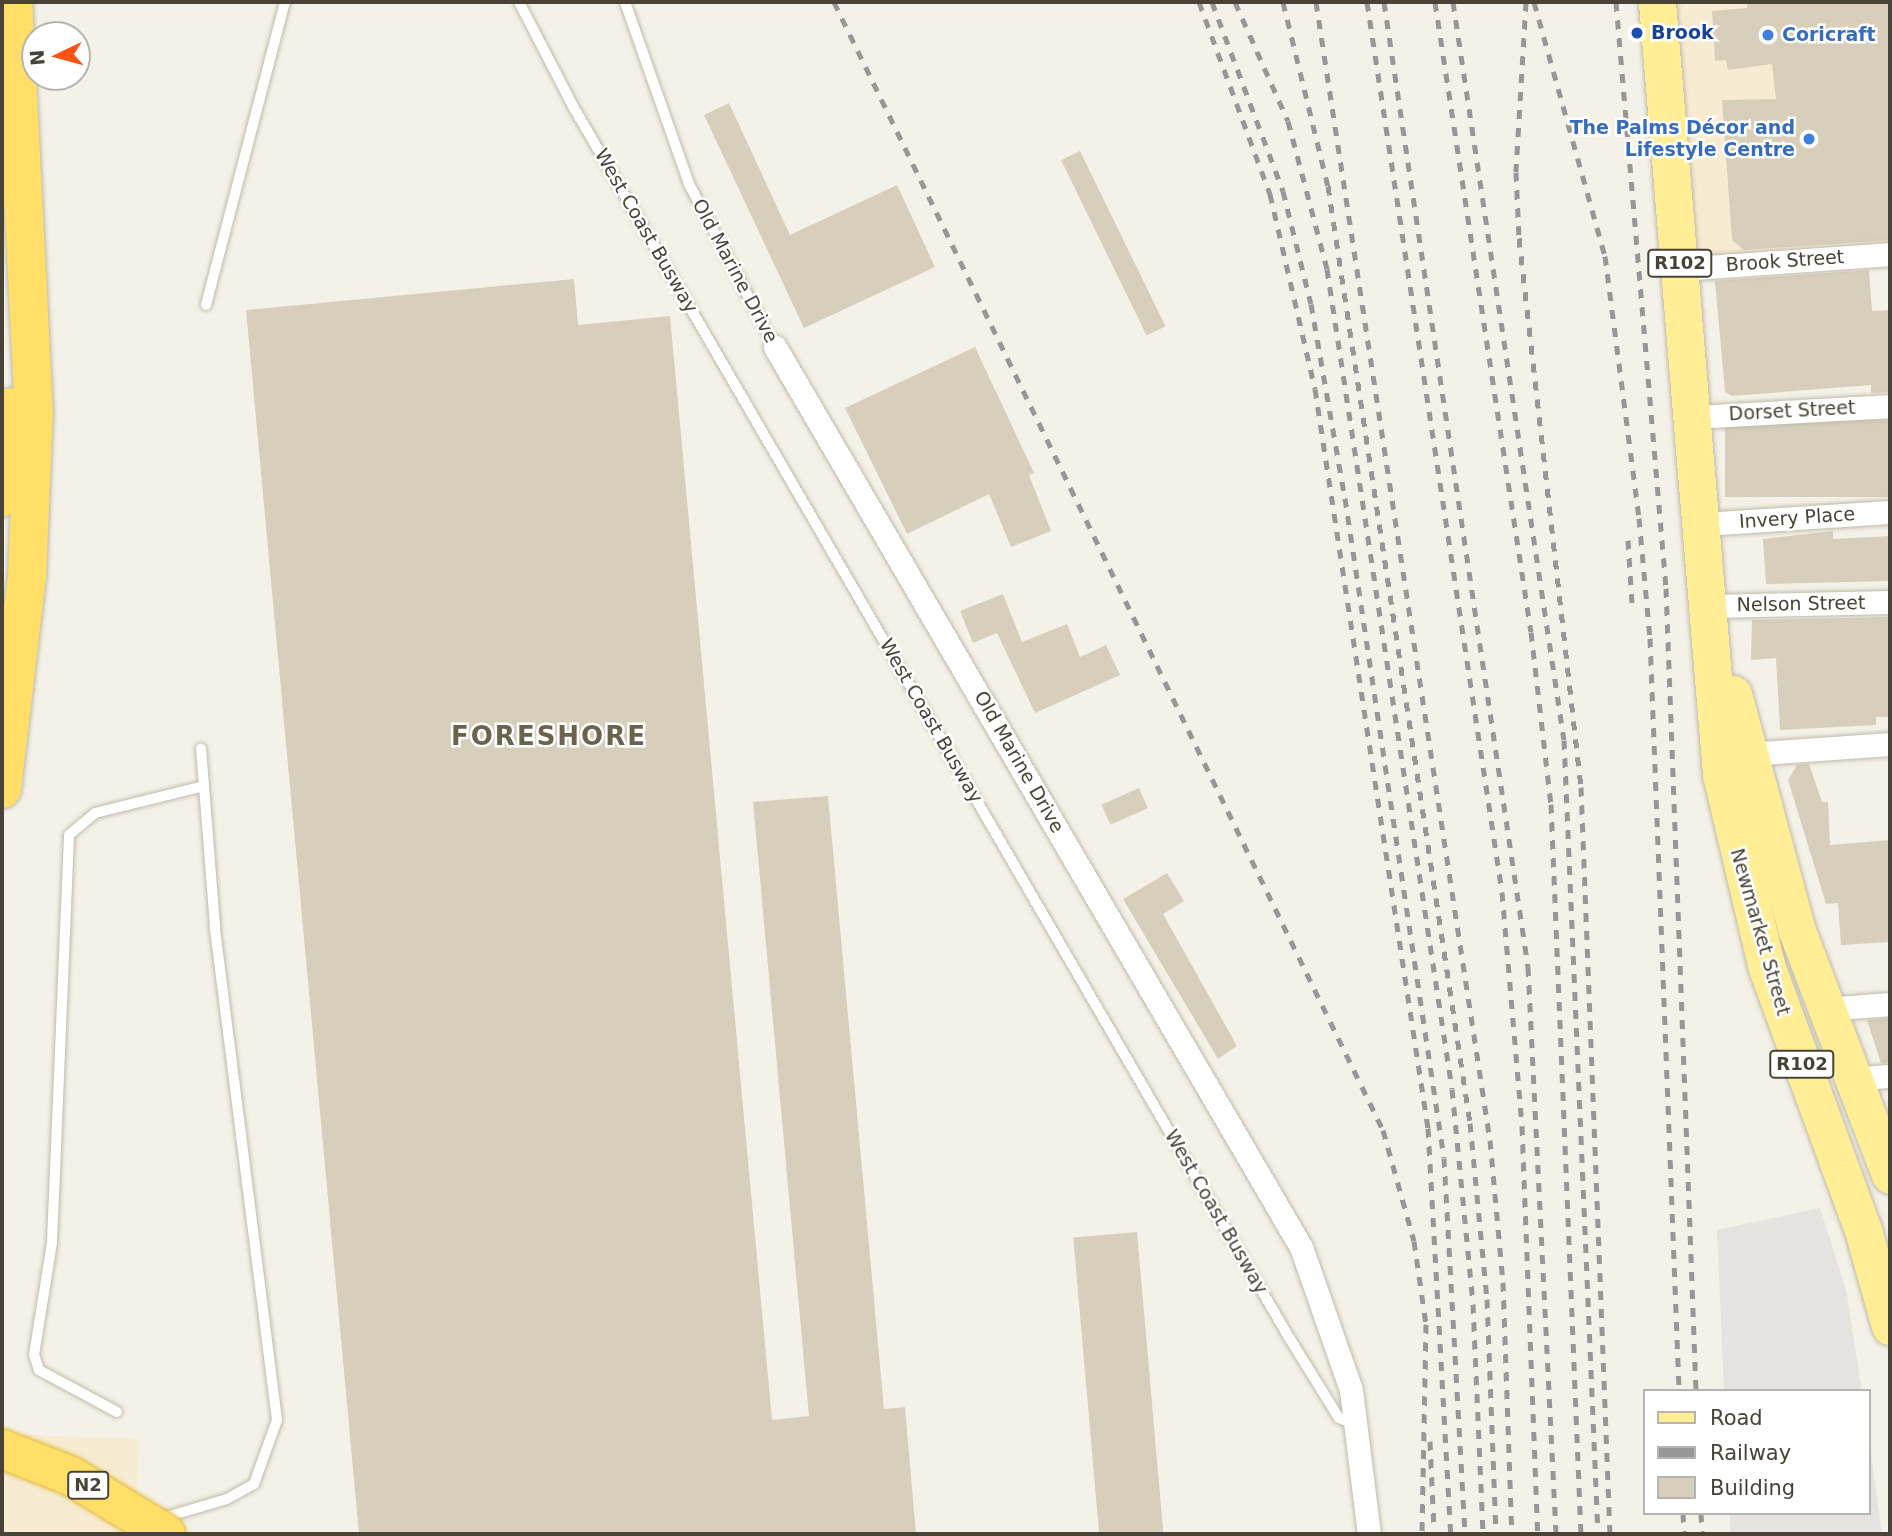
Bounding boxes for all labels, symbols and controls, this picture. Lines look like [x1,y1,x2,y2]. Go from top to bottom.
north arrow [21,21,91,91]
place label: Brook [1651,22,1714,44]
place label: Coricraft [1782,24,1876,46]
marker: Brook [1629,25,1645,41]
marker: Coricraft [1760,27,1776,43]
text: N [25,49,49,67]
place label: The Palms Décor and Lifestyle Centre [1570,117,1795,161]
marker: The Palms Décor and Lifestyle Centre [1801,131,1817,147]
street label: West Coast Busway [590,145,702,317]
street label: Old Marine Drive [687,195,783,347]
street label: Brook Street [1725,245,1845,277]
road number: R102 [1647,248,1713,278]
street label: Dorset Street [1728,396,1856,426]
street label: Invery Place [1738,503,1856,533]
street label: Nelson Street [1737,591,1865,617]
street label: West Coast Busway [875,635,987,807]
street label: Old Marine Drive [969,687,1069,837]
district label: FORESHORE [452,721,646,753]
street label: Newmarket Street [1725,846,1795,1018]
road number: R102 [1769,1050,1835,1078]
street label: West Coast Busway [1160,1126,1272,1298]
legend [1644,1389,1871,1515]
text: Road [1710,1406,1763,1430]
text: Railway [1710,1441,1791,1465]
road number: N2 [67,1470,109,1500]
text: Building [1710,1476,1795,1500]

